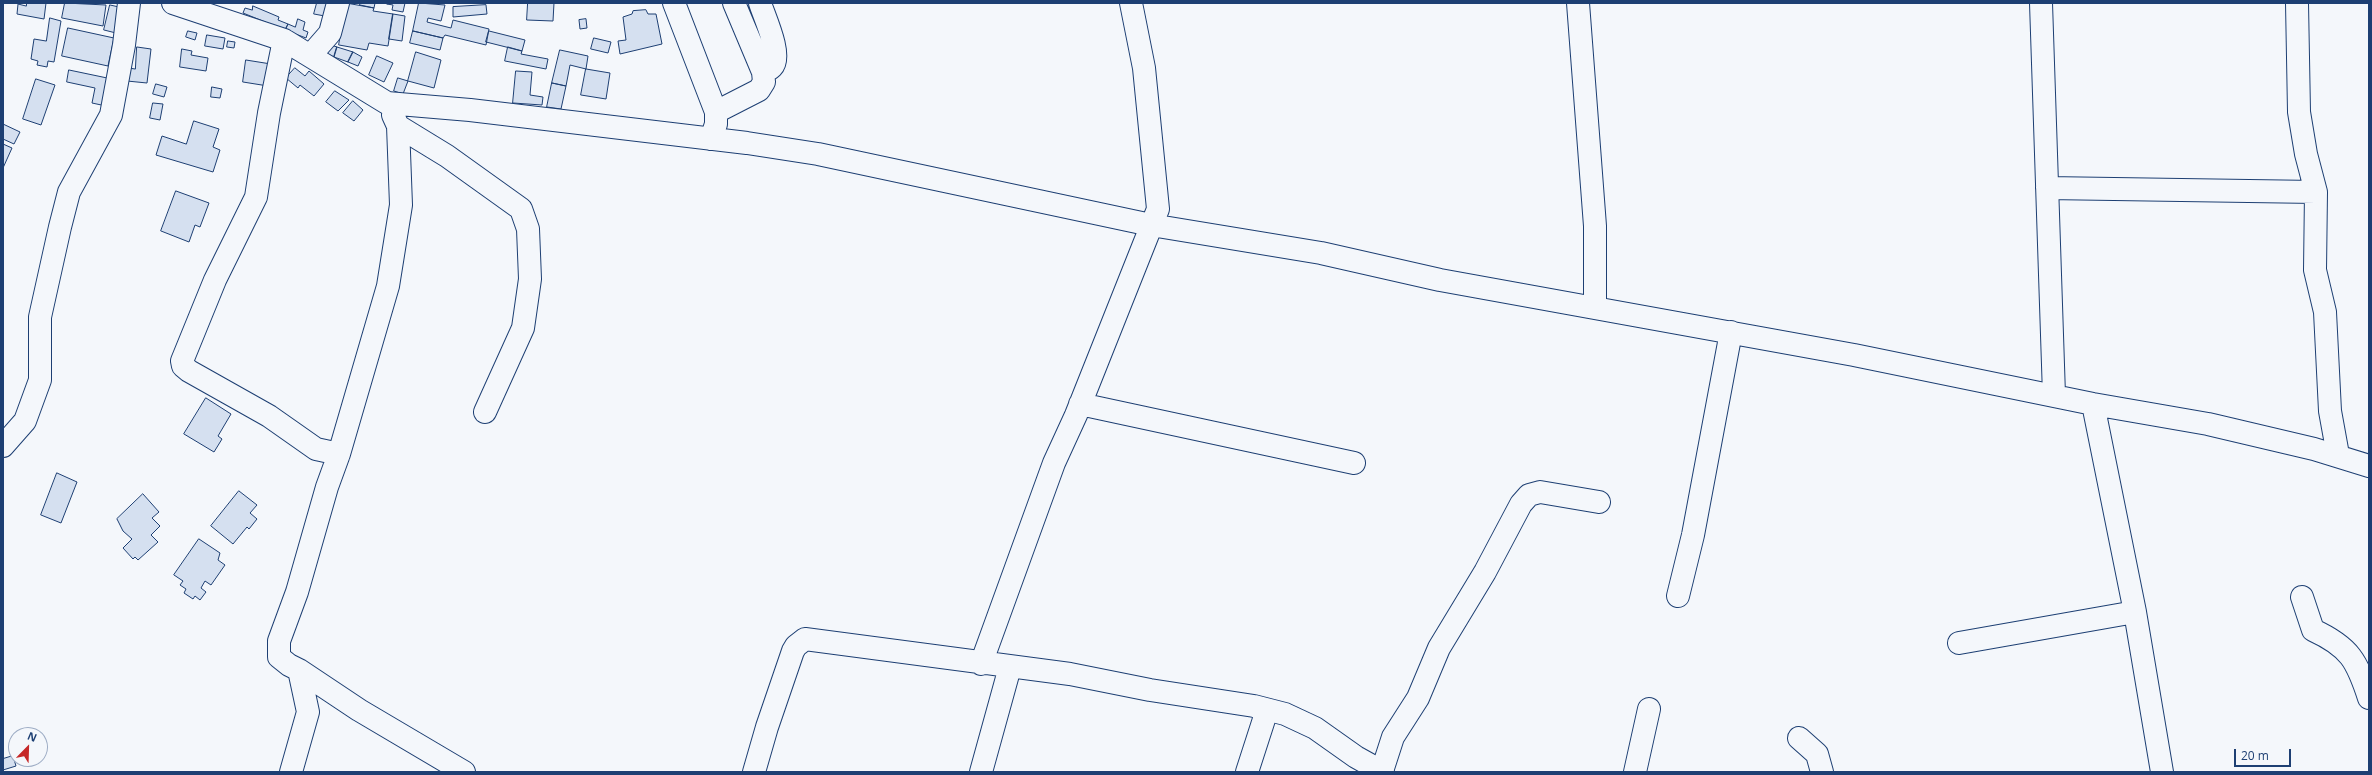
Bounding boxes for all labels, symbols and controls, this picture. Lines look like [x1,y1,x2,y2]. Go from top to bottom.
north arrow [8,727,48,767]
text: N [25,728,40,745]
scale bar [2236,741,2293,767]
text: 20 m [2241,747,2269,764]

